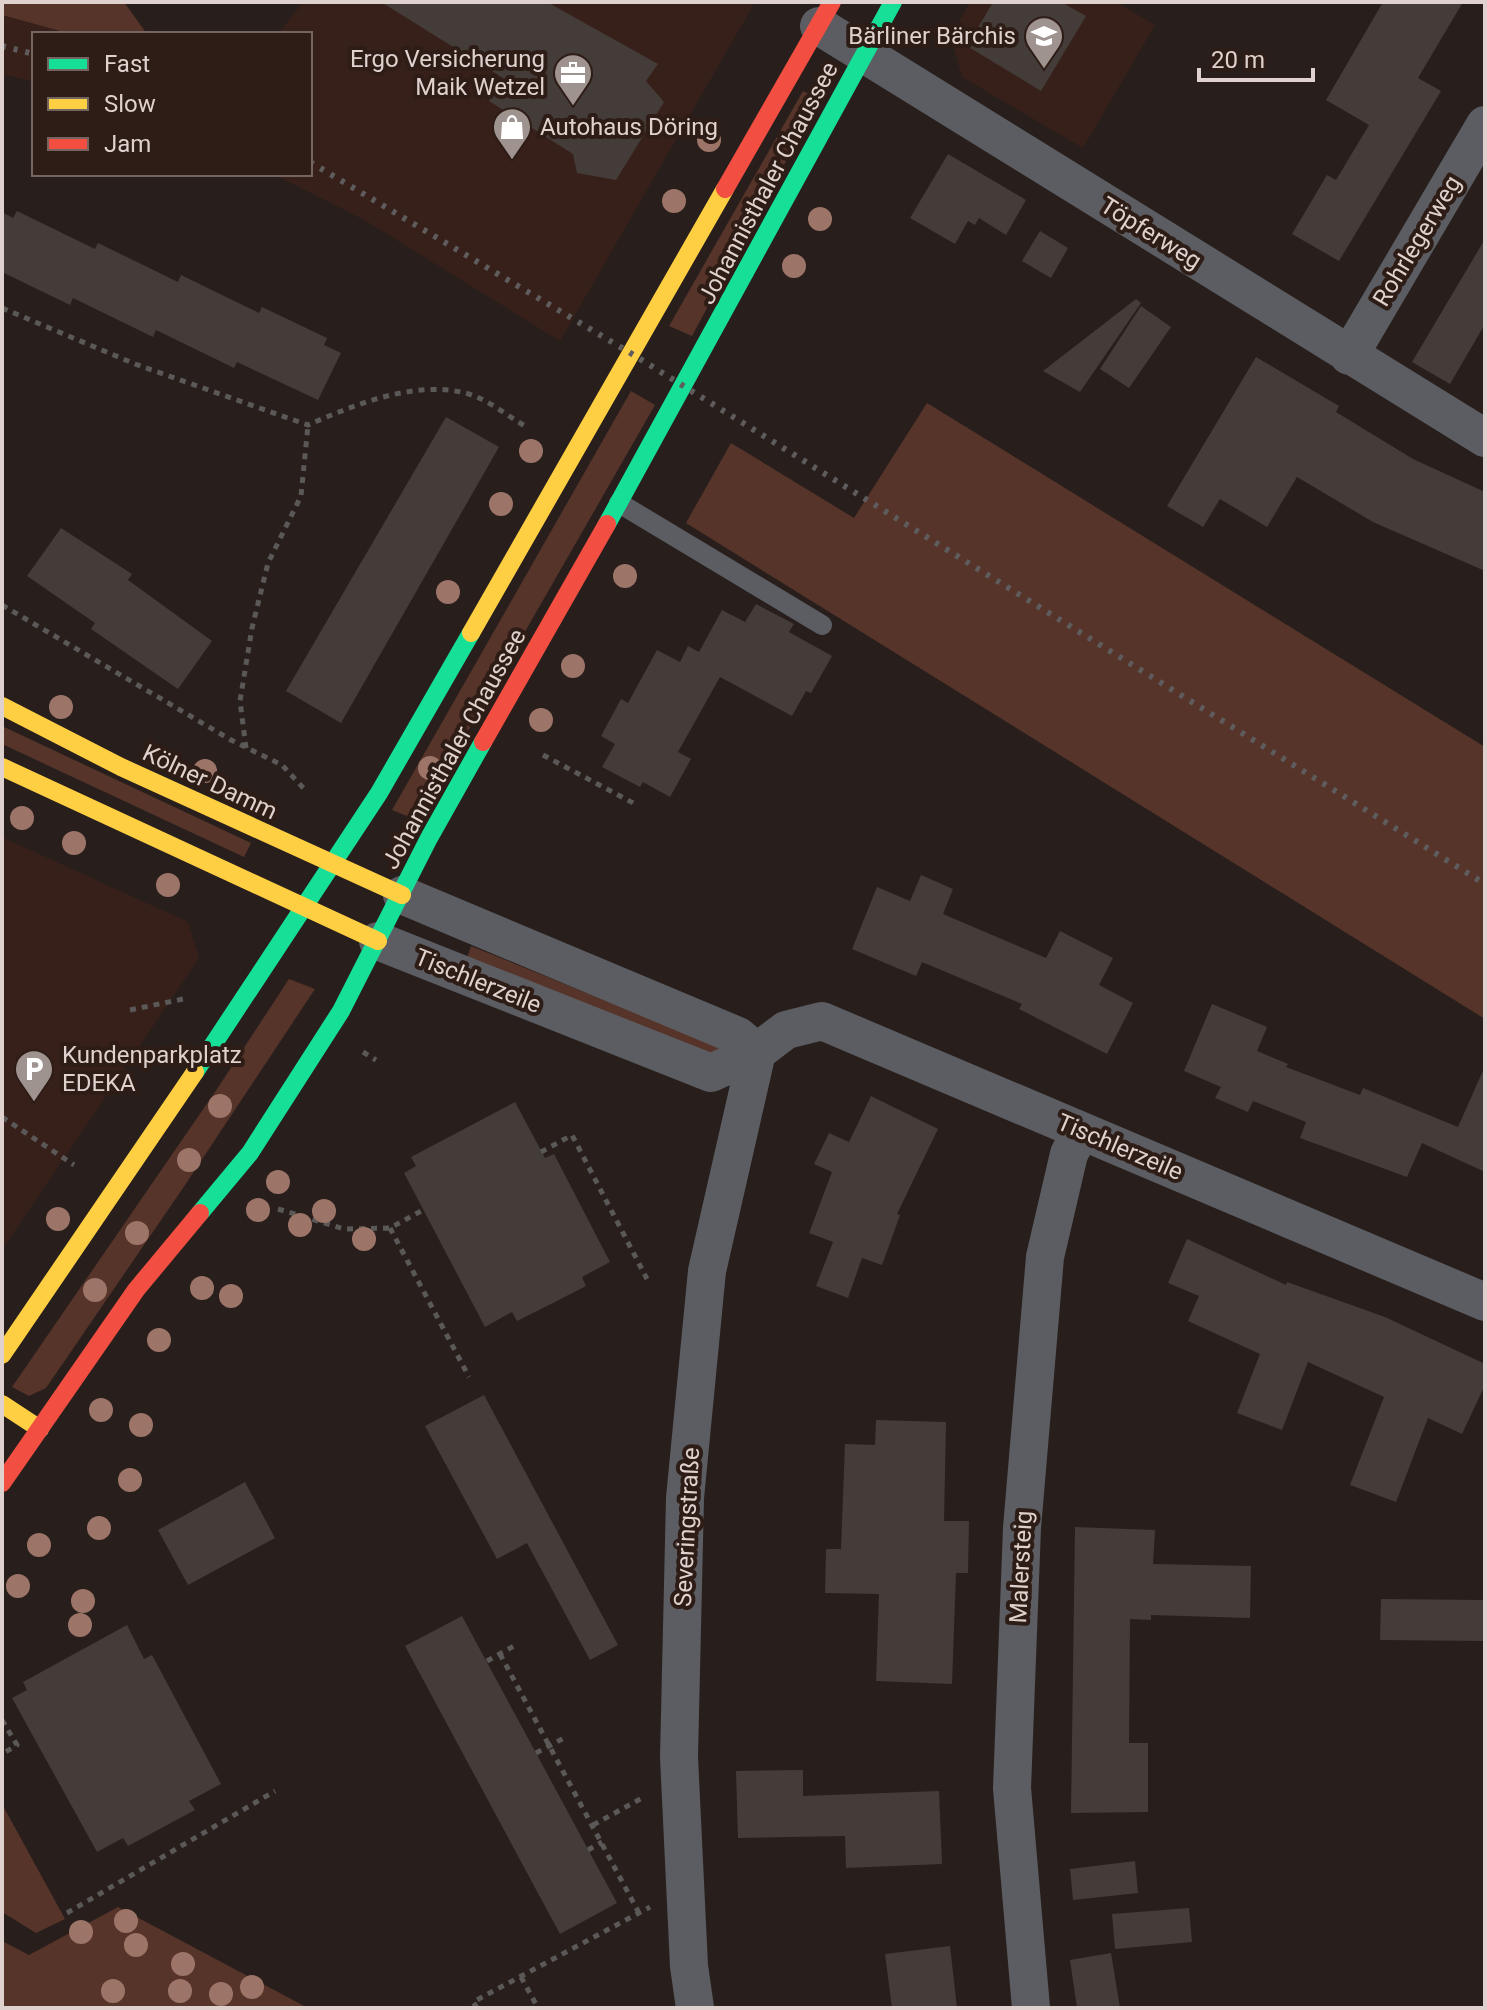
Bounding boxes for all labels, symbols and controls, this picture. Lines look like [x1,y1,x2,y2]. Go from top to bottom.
school or university icon: Bärliner Bärchis [1023,15,1065,70]
place label: Bärliner Bärchis [848,22,1016,50]
legend [32,32,312,176]
scale bar [1199,32,1313,82]
place label: Ergo Versicherung Maik Wetzel [350,45,545,101]
text: 20 m [1211,46,1265,74]
text: Fast [104,50,150,78]
office icon: Ergo Versicherung Maik Wetzel [552,52,594,107]
street label: Johannisthaler Chaussee [692,57,844,309]
text: Slow [104,90,156,118]
shop icon: Autohaus Döring [491,106,533,161]
place label: Autohaus Döring [540,113,718,141]
text: Jam [104,130,151,158]
street label: Rohrlegerweg [1367,171,1467,311]
street label: Töpferweg [1095,191,1207,275]
street label: Johannisthaler Chaussee [376,624,532,874]
street label: Kölner Damm [138,739,282,825]
street label: Tischlerzeile [411,943,545,1019]
place label: Kundenparkplatz EDEKA [62,1041,242,1097]
parking icon: Kundenparkplatz EDEKA [13,1048,55,1103]
street label: Tischlerzeile [1053,1108,1187,1186]
street label: Severingstraße [669,1447,705,1607]
street label: Malersteig [1004,1510,1038,1624]

